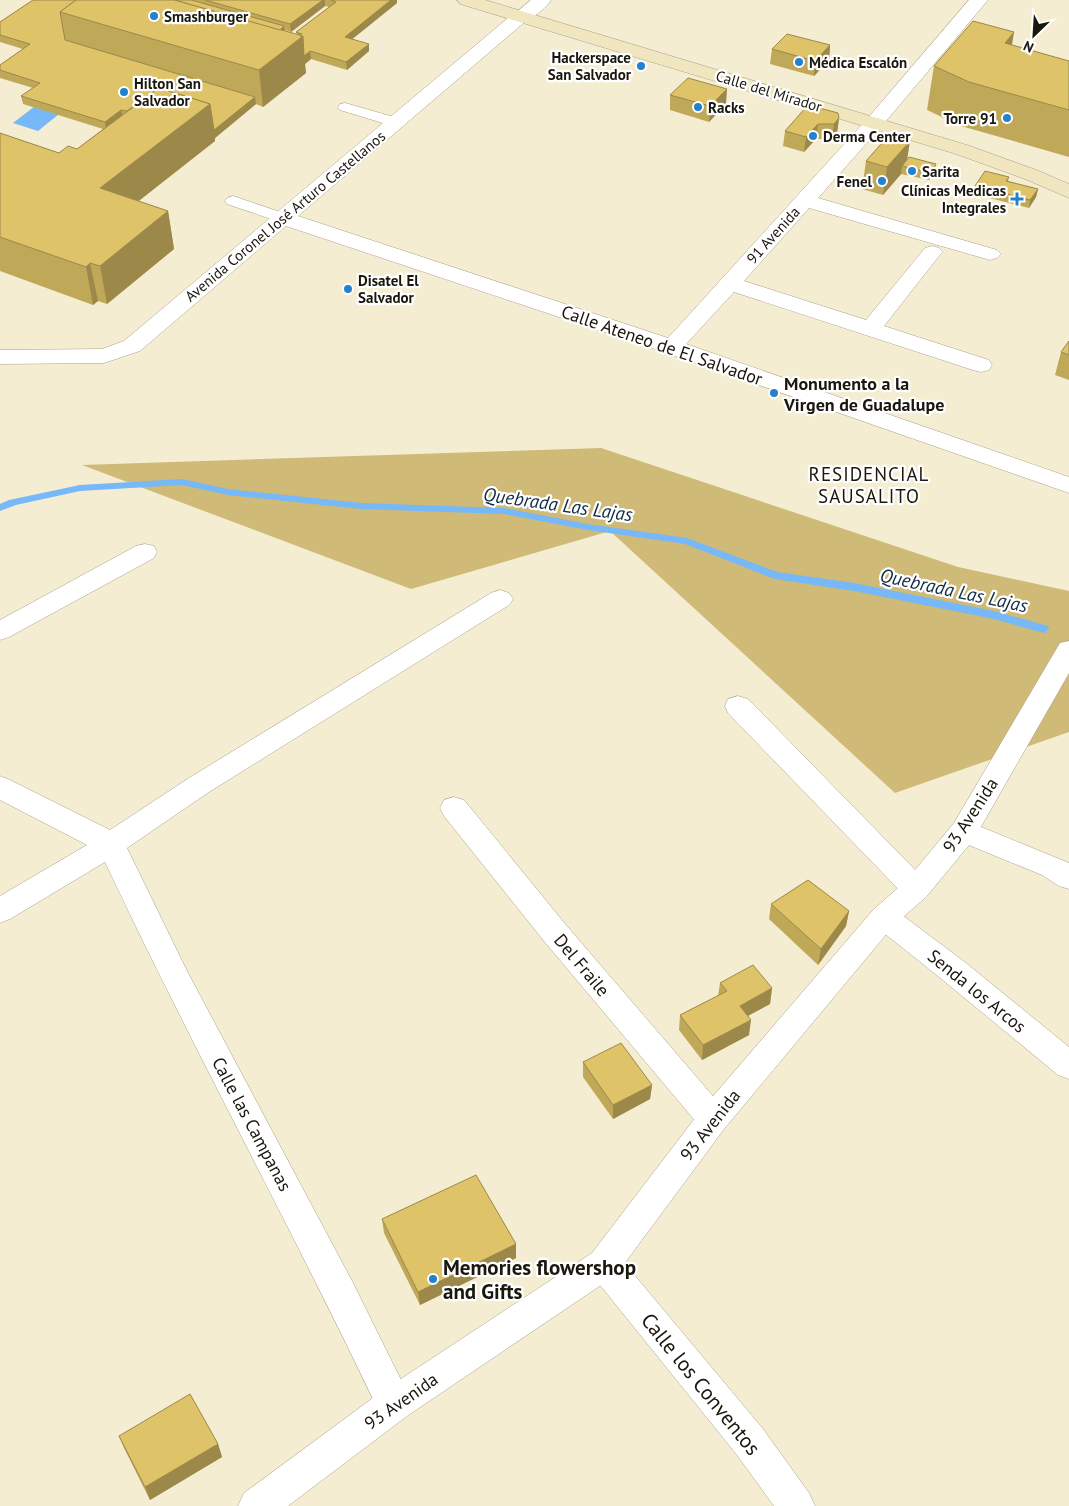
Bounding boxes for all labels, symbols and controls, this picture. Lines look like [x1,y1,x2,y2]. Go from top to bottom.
place label: Smashburger [164,7,249,26]
marker: Smashburger [148,10,160,22]
north arrow [1009,10,1059,60]
text: N [1021,37,1036,57]
place label: Hackerspace San Salvador [548,48,632,84]
place label: Médica Escalón [809,53,907,72]
marker: Médica Escalón [793,56,805,68]
marker: Hackerspace San Salvador [635,60,647,72]
street label: Calle del Mirador [714,66,824,116]
place label: Hilton San Salvador [134,74,201,110]
marker: Hilton San Salvador [118,86,130,98]
place label: Racks [708,98,745,117]
marker: Racks [692,101,704,113]
place label: Torre 91 [943,109,997,128]
marker: Torre 91 [1001,112,1013,124]
street label: Avenida Coronel José Arturo Castellanos [181,126,389,306]
place label: Derma Center [823,127,911,146]
marker: Derma Center [807,130,819,142]
place label: Sarita [922,162,959,181]
marker: Sarita [906,165,918,177]
place label: Fenel [837,172,873,191]
marker: Fenel [876,175,888,187]
place label: Clínicas Medicas Integrales [901,181,1006,217]
marker: Clínicas Medicas Integrales [1010,192,1024,206]
street label: 91 Avenida [742,202,804,268]
place label: Disatel El Salvador [358,271,419,307]
marker: Disatel El Salvador [342,283,354,295]
street label: Calle Ateneo de El Salvador [558,300,766,390]
place label: Monumento a la Virgen de Guadalupe [783,372,944,416]
marker: Monumento a la Virgen de Guadalupe [768,387,780,399]
district label: RESIDENCIAL SAUSALITO [809,462,929,508]
water label: Quebrada Las Lajas [482,482,635,526]
water label: Quebrada Las Lajas [878,563,1030,617]
street label: 93 Avenida [937,773,1003,857]
street label: Del Fraile [549,929,615,1001]
street label: Senda los Arcos [923,944,1031,1038]
street label: Calle las Campanas [207,1053,297,1195]
street label: 93 Avenida [675,1085,745,1165]
place label: Memories flowershop and Gifts [443,1254,636,1305]
marker: Memories flowershop and Gifts [427,1273,439,1285]
street label: Calle los Conventos [635,1307,767,1461]
street label: 93 Avenida [360,1367,442,1435]

